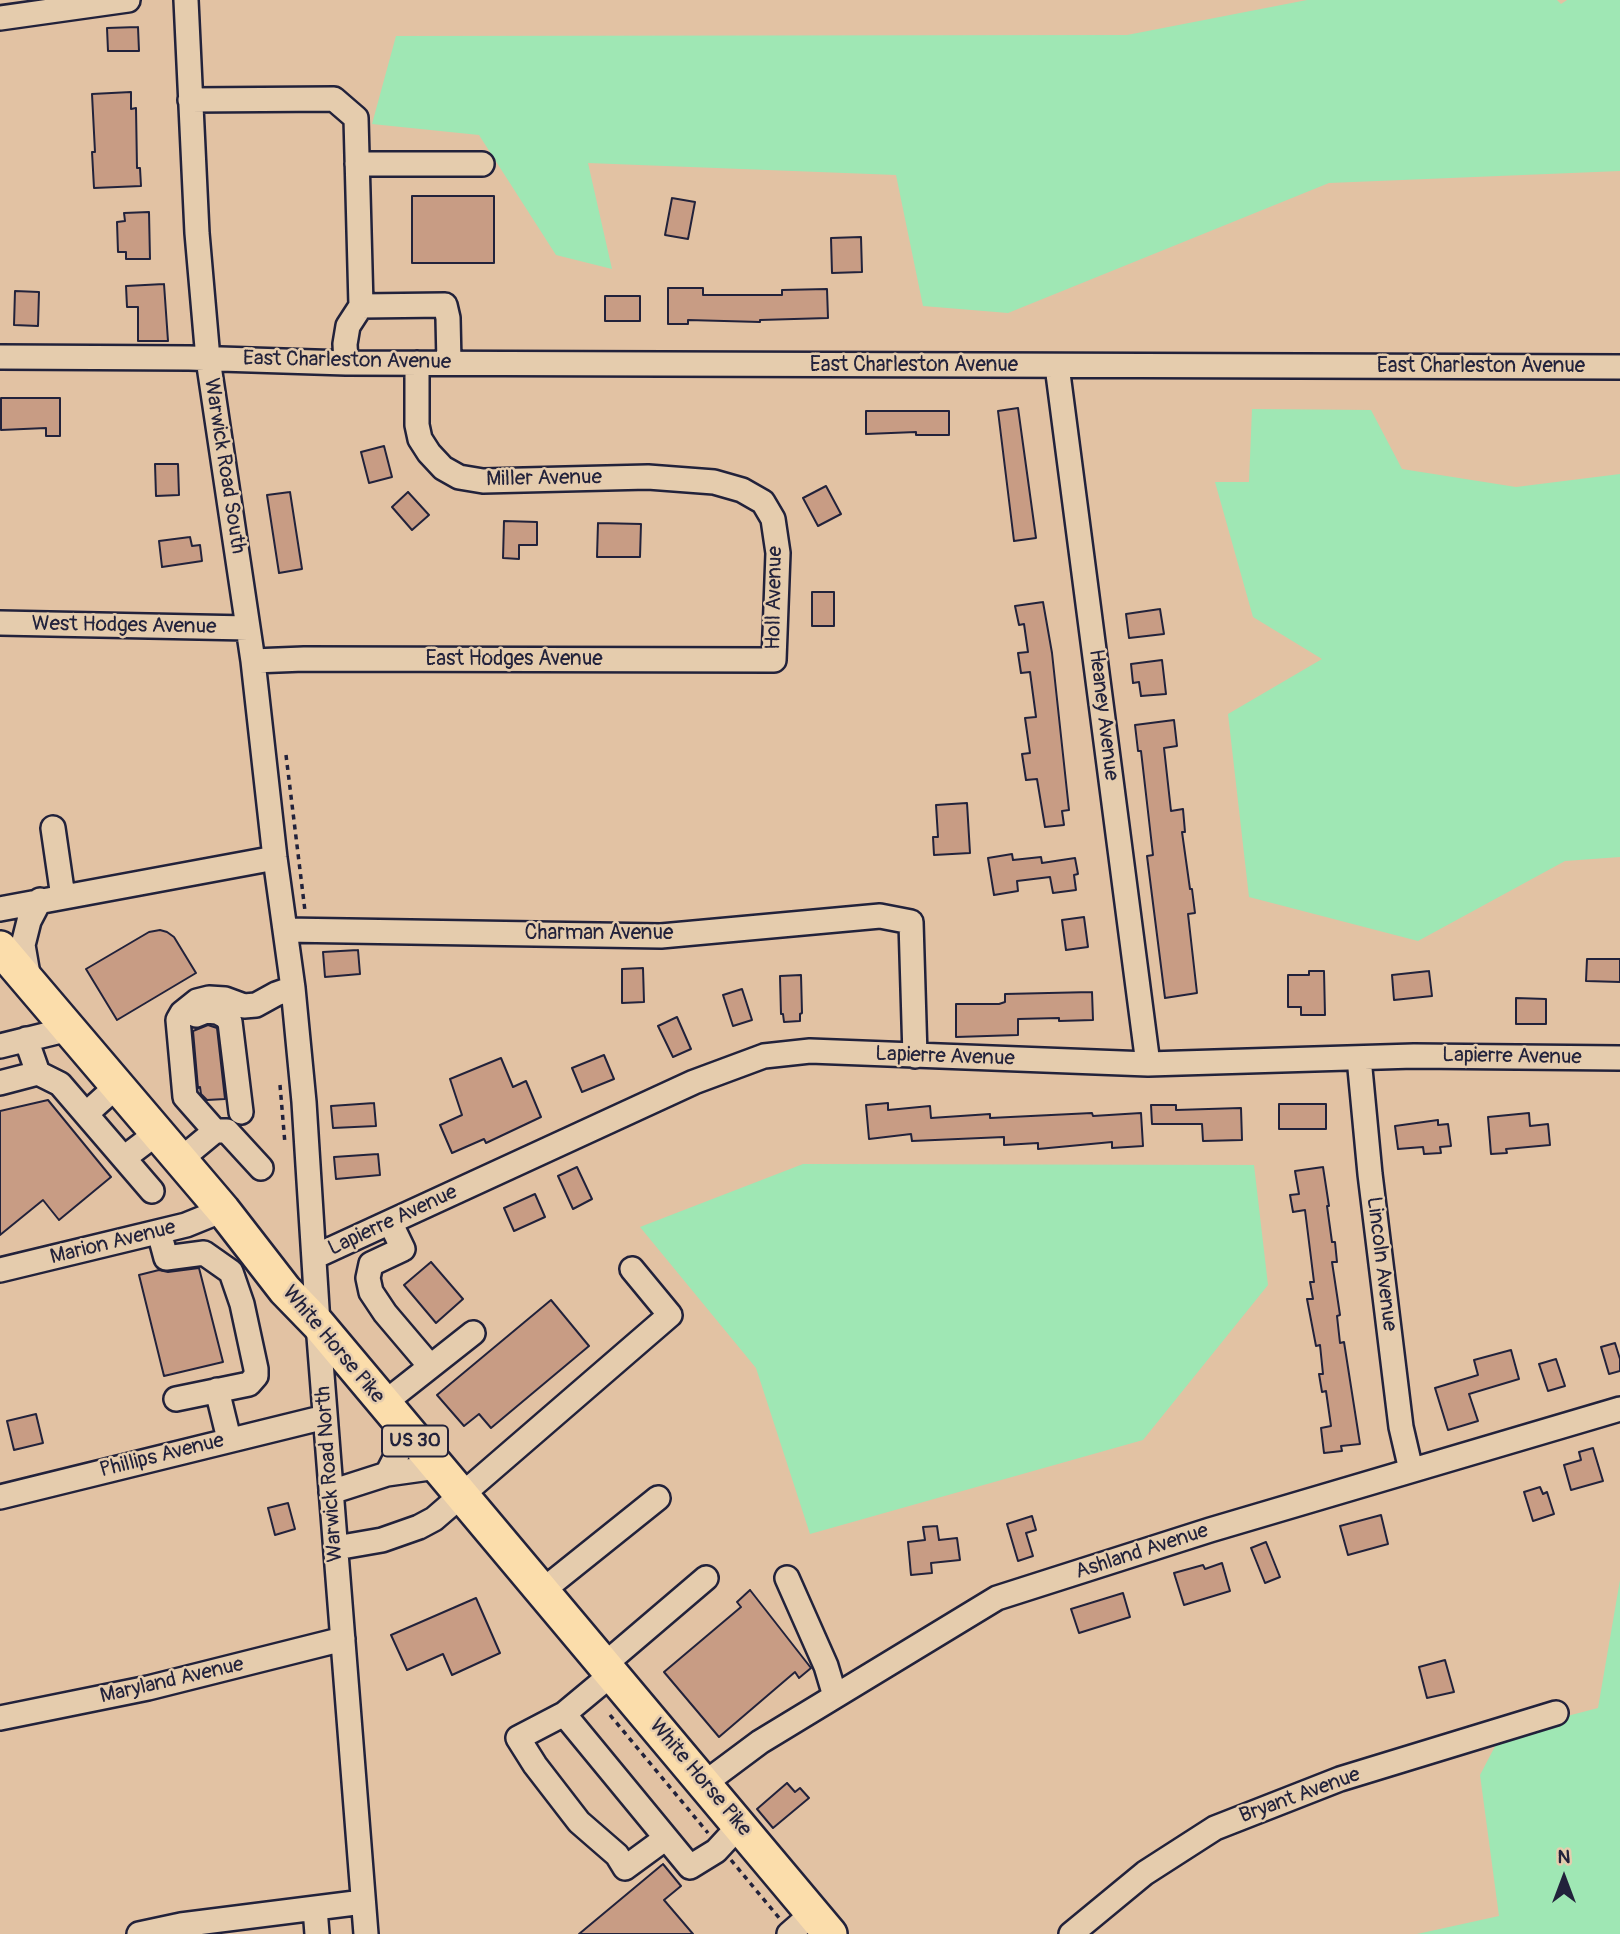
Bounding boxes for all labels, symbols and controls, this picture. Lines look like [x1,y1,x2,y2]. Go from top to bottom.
street label: East Charleston Avenue [243,347,451,375]
street label: East Charleston Avenue [810,353,1018,379]
street label: East Charleston Avenue [1377,354,1585,380]
street label: Warwick Road South [198,376,250,556]
street label: Miller Avenue [486,465,602,493]
street label: Holl Avenue [761,546,789,650]
street label: West Hodges Avenue [31,612,217,640]
street label: East Hodges Avenue [425,647,603,673]
street label: Heaney Avenue [1082,648,1124,782]
street label: Charman Avenue [525,921,673,947]
street label: Lapierre Avenue [875,1042,1015,1072]
street label: Lapierre Avenue [1442,1043,1582,1071]
street label: Lapierre Avenue [324,1180,462,1262]
street label: Lincoln Avenue [1360,1195,1402,1333]
street label: Marion Avenue [48,1215,178,1271]
street label: White Horse Pike [276,1281,390,1409]
street label: Warwick Road North [311,1385,349,1563]
road number: US 30 [382,1426,448,1456]
street label: Phillips Avenue [97,1428,227,1484]
street label: Ashland Avenue [1072,1519,1212,1585]
street label: Maryland Avenue [98,1652,246,1710]
street label: White Horse Pike [643,1714,757,1842]
street label: Bryant Avenue [1236,1762,1364,1830]
north arrow [1529,1843,1599,1913]
text: N [1558,1845,1570,1869]

